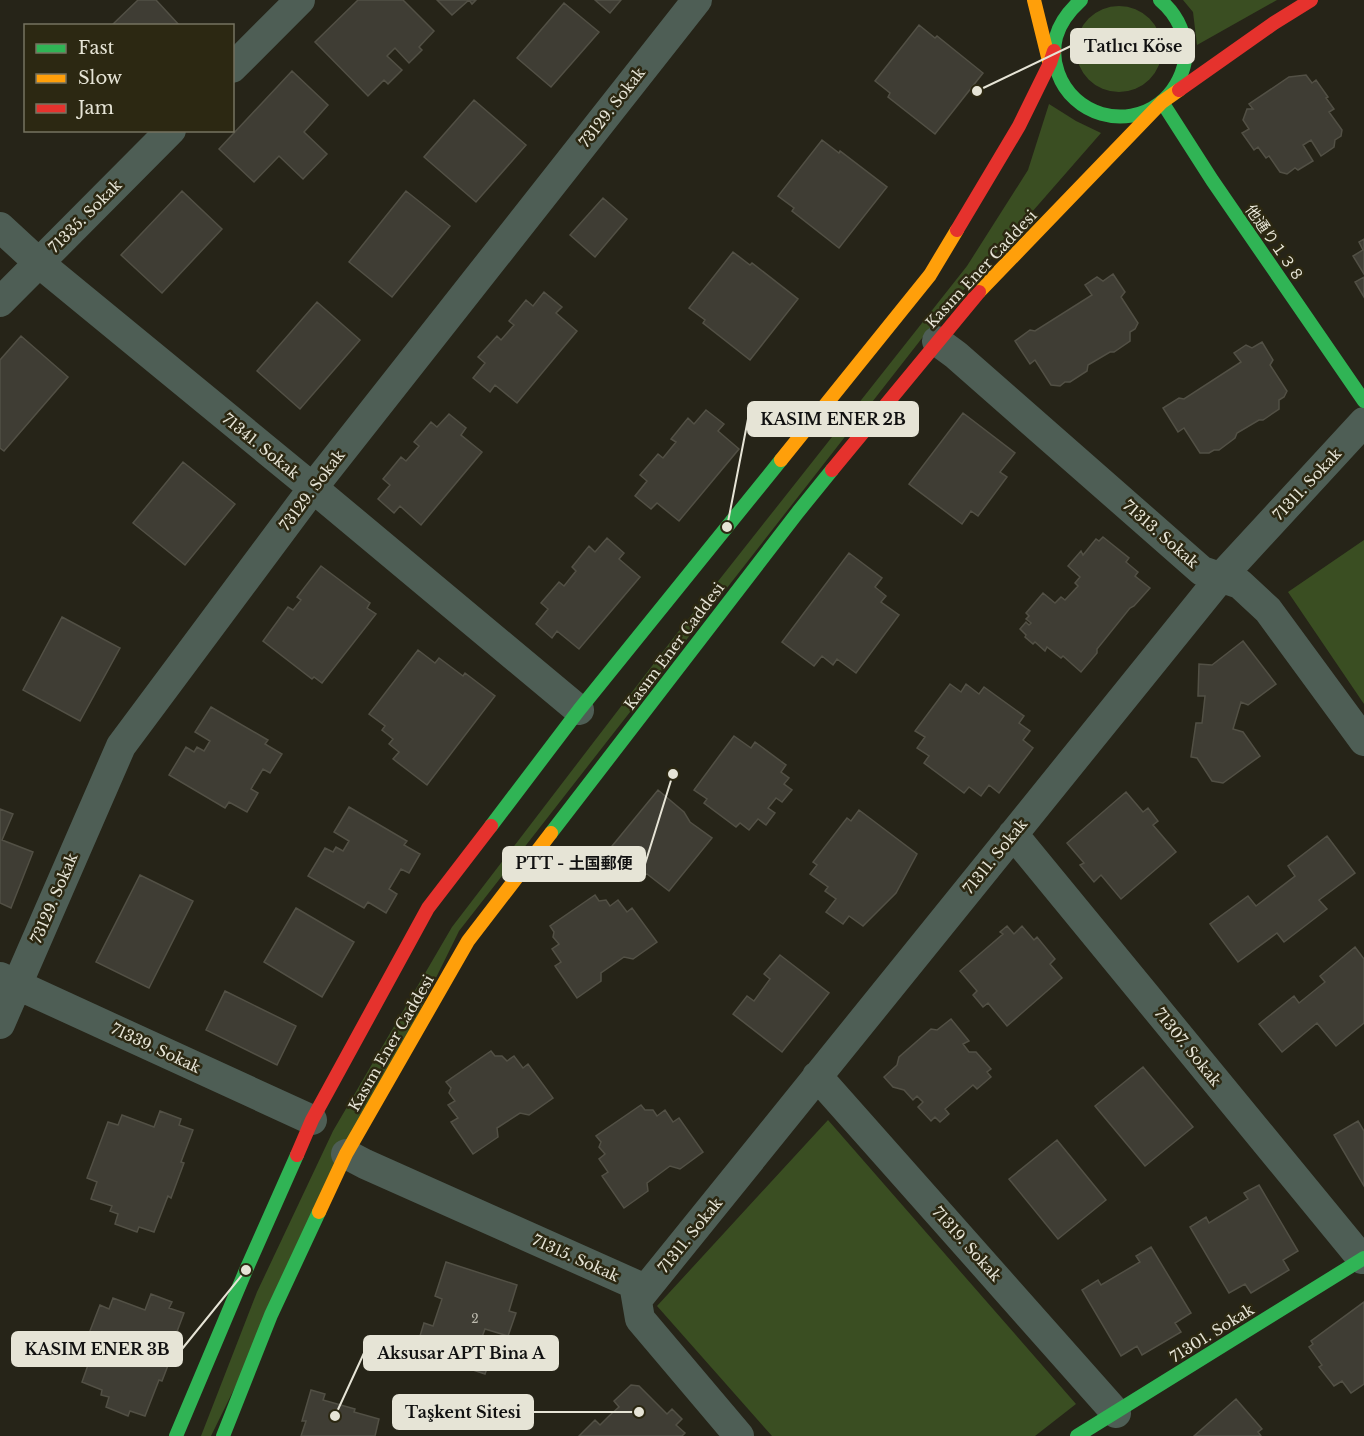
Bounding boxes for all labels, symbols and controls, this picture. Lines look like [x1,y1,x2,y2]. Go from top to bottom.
legend [24,24,234,132]
callout: Tatlıcı Köse [1071,29,1194,63]
text: Tatlıcı Köse [1084,36,1182,56]
text: Fast [78,37,115,59]
street label: 73129. Sokak [575,63,650,151]
text: Slow [78,67,123,89]
text: Jam [76,97,114,119]
street label: 71335. Sokak [44,175,126,257]
street label: 他通り１３８ [1241,201,1309,285]
street label: Kasım Ener Caddesi [921,206,1041,332]
callout: KASIM ENER 2B [748,402,918,436]
street label: 71341. Sokak [219,409,304,483]
text: KASIM ENER 2B [760,409,906,429]
street label: 71311. Sokak [1269,444,1346,524]
street label: 73129. Sokak [275,445,349,534]
street label: 71313. Sokak [1119,496,1203,572]
street label: Kasım Ener Caddesi [620,579,728,713]
street label: 71311. Sokak [959,814,1032,897]
callout: PTT - 土国郵便 [503,847,645,881]
street label: 73129. Sokak [26,849,82,946]
text: PTT - 土国郵便 [515,853,633,873]
street label: Kasım Ener Caddesi [344,971,438,1115]
street label: 71307. Sokak [1151,1004,1226,1091]
street label: 71339. Sokak [108,1019,204,1077]
street label: 71311. Sokak [654,1193,727,1276]
street label: 71319. Sokak [929,1203,1006,1286]
street label: 71315. Sokak [530,1230,623,1286]
street label: 71301. Sokak [1167,1299,1258,1366]
house number: 2 [471,1311,479,1326]
callout: KASIM ENER 3B [12,1332,182,1366]
callout: Aksusar APT Bina A [364,1336,558,1370]
text: KASIM ENER 3B [24,1339,170,1359]
text: Aksusar APT Bina A [376,1343,546,1363]
callout: Taşkent Sitesi [393,1395,533,1429]
text: Taşkent Sitesi [405,1402,521,1422]

